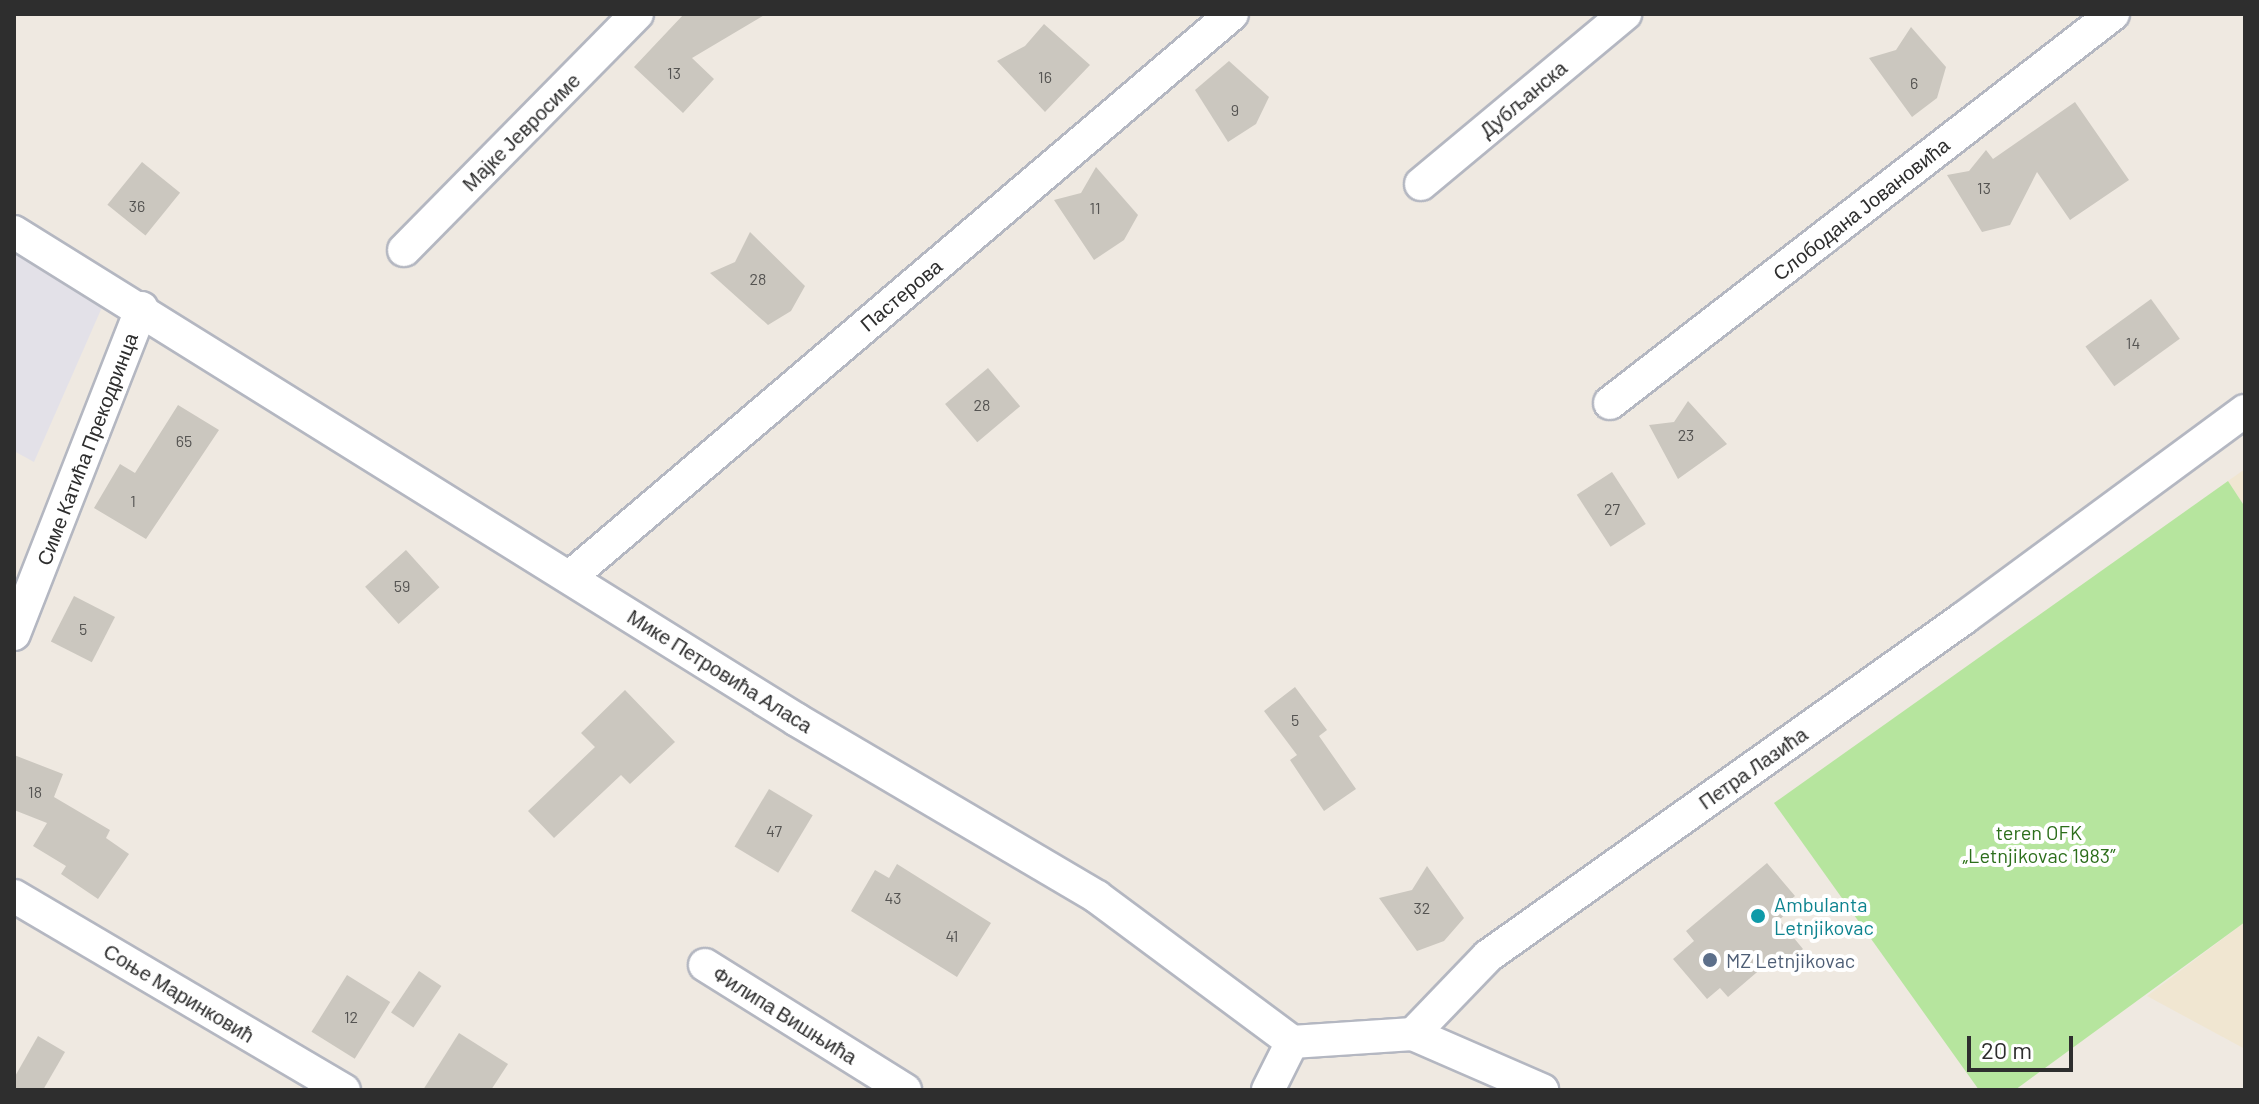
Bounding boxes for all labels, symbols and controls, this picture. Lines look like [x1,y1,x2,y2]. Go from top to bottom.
street label: Дубљанска [1475,56,1571,142]
house number: 13 [667,63,681,83]
house number: 16 [1038,67,1052,87]
street label: Мајке Јевросиме [457,68,585,196]
house number: 6 [1910,73,1918,93]
house number: 9 [1231,100,1239,120]
street label: Слободана Јовановића [1768,133,1954,285]
house number: 13 [1977,178,1991,198]
house number: 36 [129,196,145,216]
house number: 11 [1089,198,1101,218]
street label: Пастерова [855,254,947,336]
house number: 28 [750,269,766,289]
street label: Симе Катића Прекодринца [31,329,143,569]
house number: 14 [2126,333,2140,353]
house number: 28 [974,395,990,415]
house number: 23 [1678,425,1694,445]
house number: 65 [176,431,192,451]
house number: 1 [130,491,136,511]
house number: 27 [1604,499,1620,519]
house number: 59 [394,576,410,596]
street label: Мике Петровића Аласа [623,604,817,738]
house number: 5 [79,619,87,639]
house number: 5 [1291,710,1299,730]
street label: Петра Лазића [1694,722,1812,814]
house number: 18 [28,782,42,802]
park label: teren OFK „Letnjikovac 1983” [1963,820,2115,867]
house number: 47 [766,821,782,841]
house number: 43 [884,888,902,908]
place label: Ambulanta Letnjikovac [1774,892,1874,939]
house number: 32 [1414,898,1430,918]
marker: Ambulanta Letnjikovac [1749,907,1767,925]
house number: 41 [946,926,958,946]
street label: Соње Маринковић [99,939,259,1047]
place label: MZ Letnjikovac [1726,948,1855,972]
marker: MZ Letnjikovac [1701,951,1719,969]
street label: Филипа Вишњића [709,961,861,1069]
house number: 12 [344,1007,358,1027]
scale bar [1971,1020,2077,1070]
text: 20 m [1981,1035,2032,1064]

